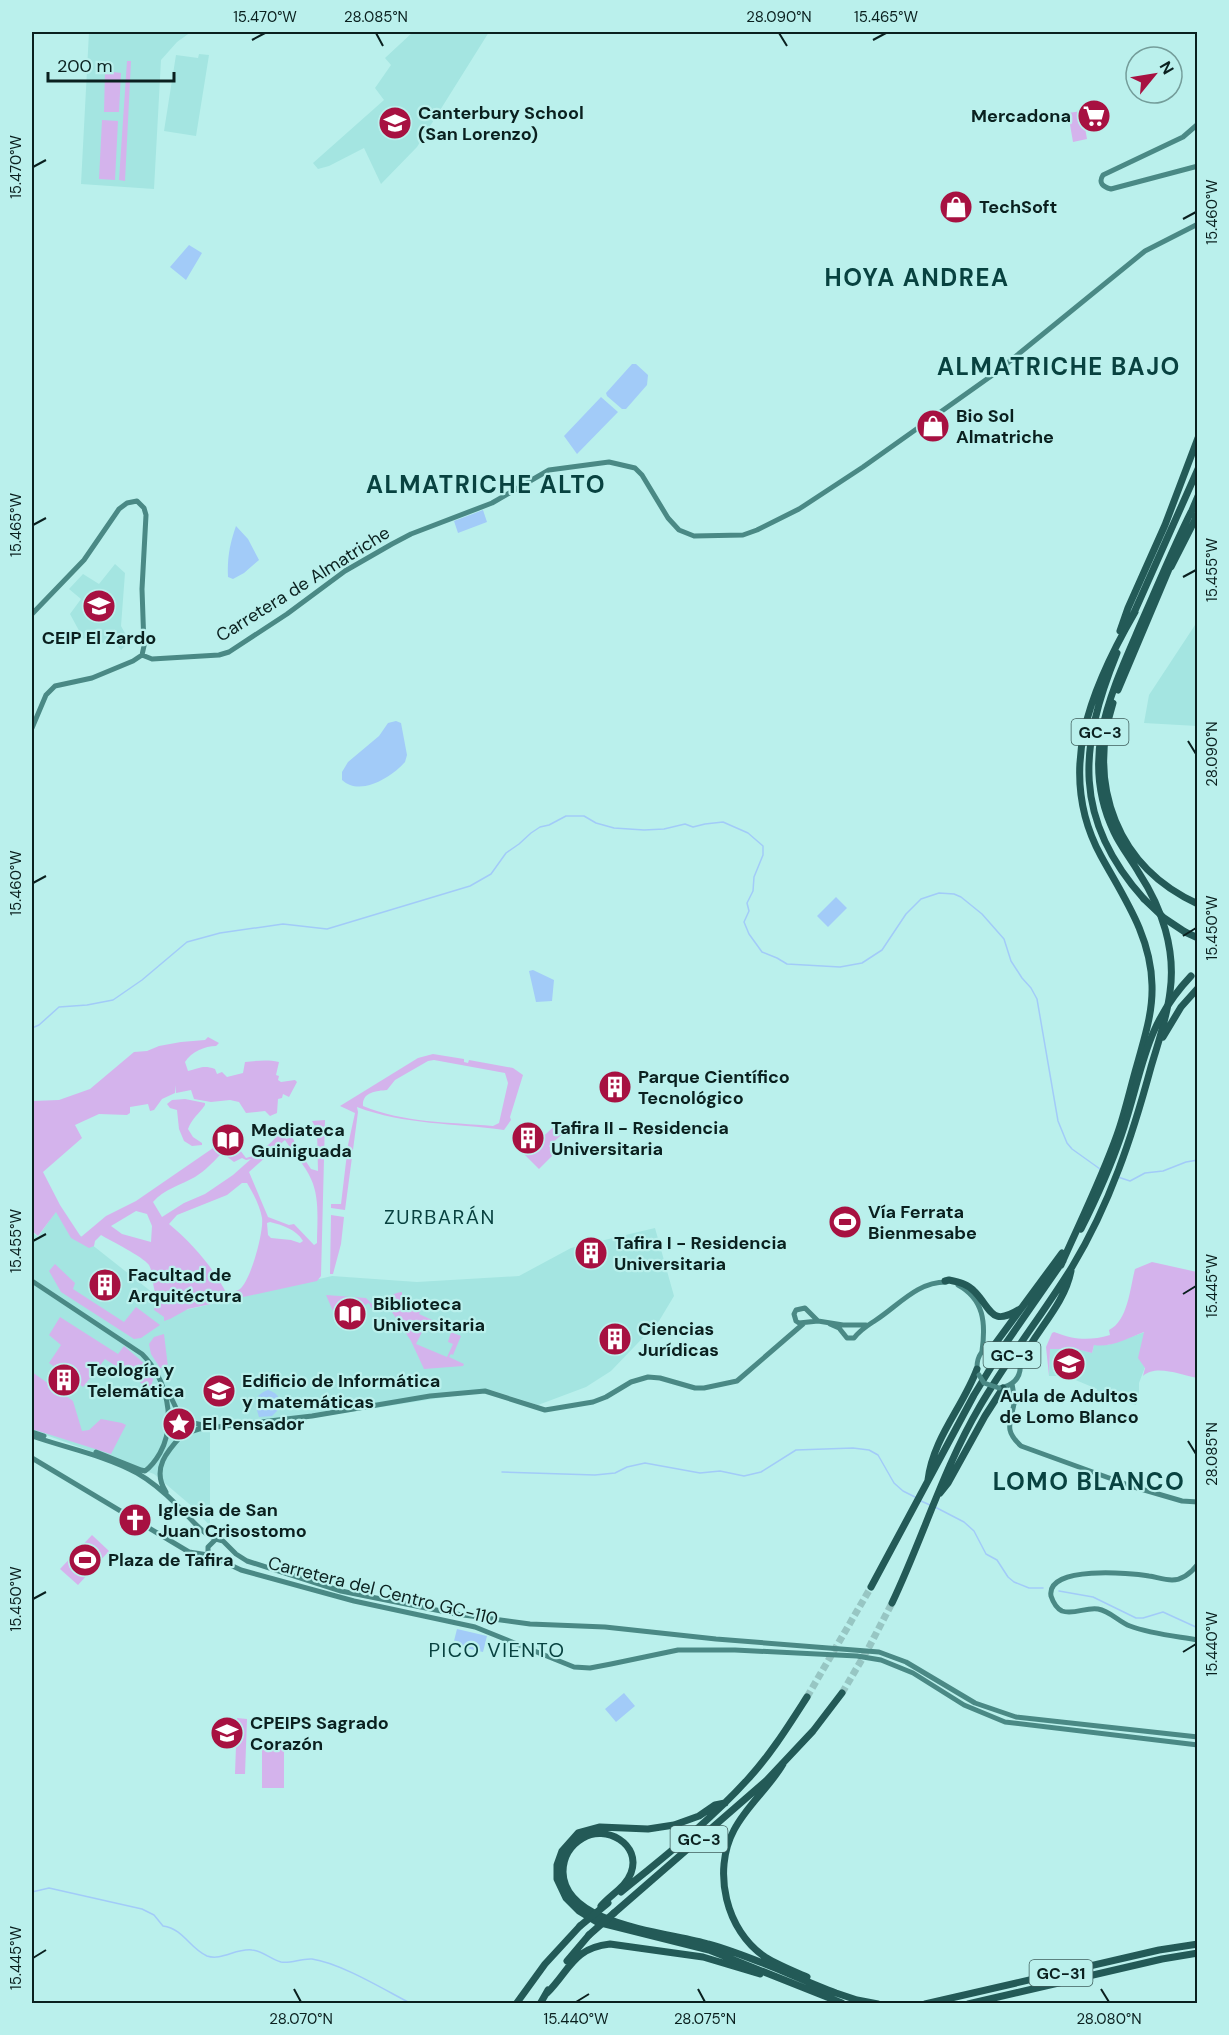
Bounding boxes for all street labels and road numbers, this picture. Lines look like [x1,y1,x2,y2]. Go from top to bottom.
street label: Carretera de Almatriche [212,521,394,647]
road number: GC-3 [1072,719,1128,745]
road number: GC-3 [984,1342,1040,1368]
street label: Carretera del Centro GC-110 [265,1551,501,1631]
road number: GC-3 [670,1826,728,1852]
road number: GC-31 [1030,1960,1092,1986]

